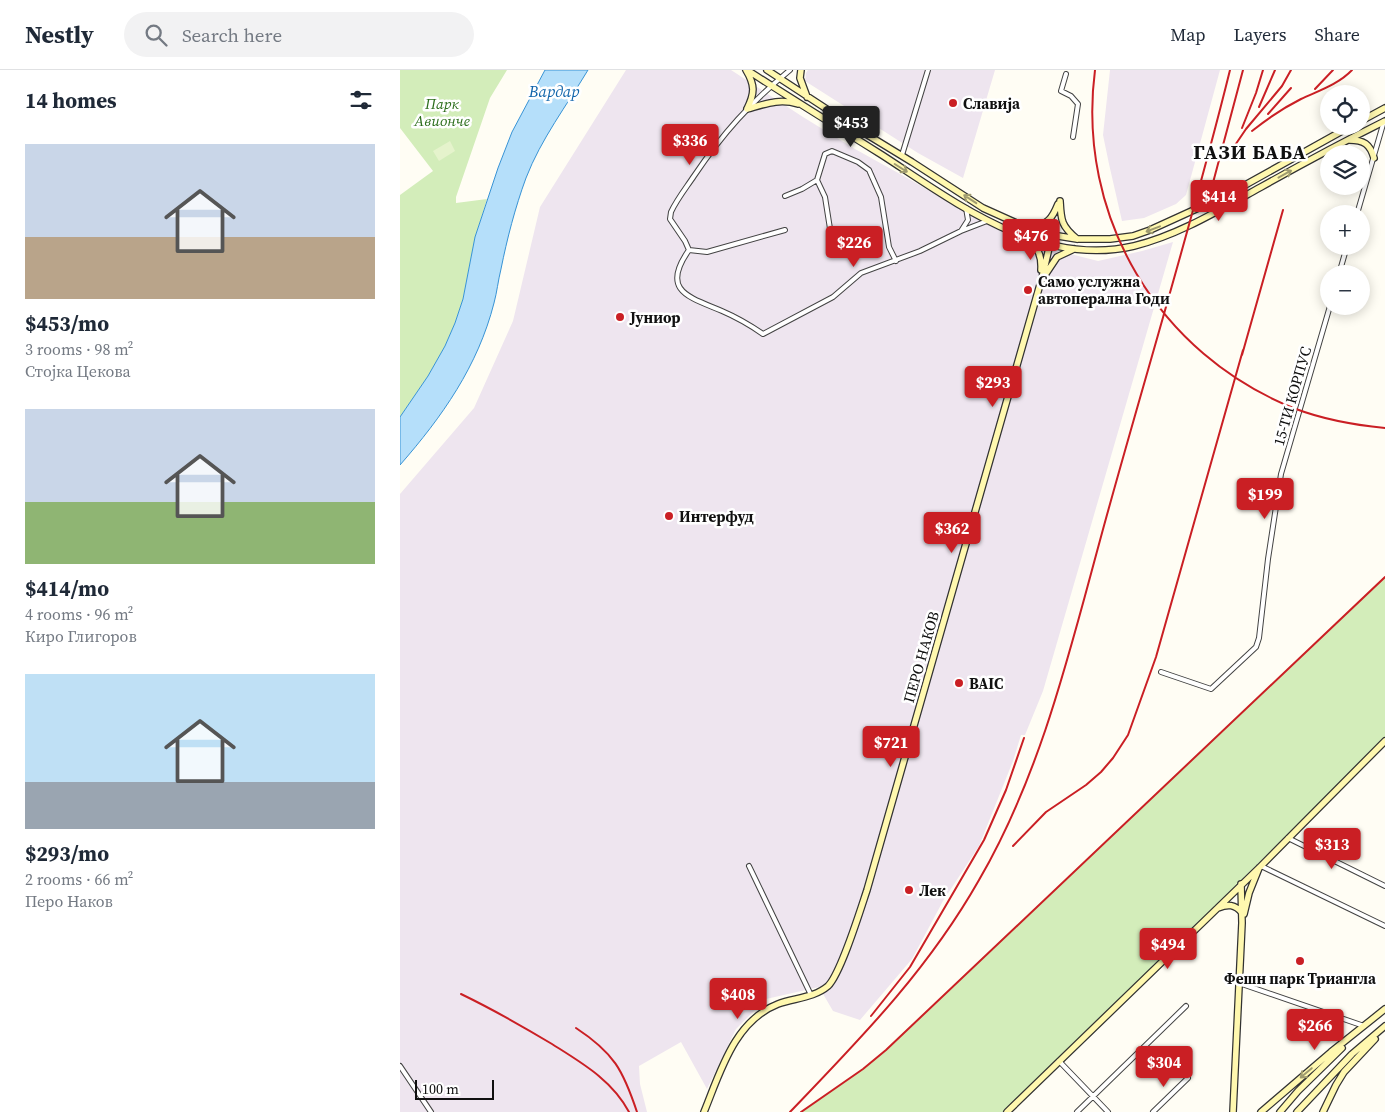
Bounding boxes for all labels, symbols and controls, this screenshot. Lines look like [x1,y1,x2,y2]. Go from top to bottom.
search box [124,12,474,57]
text: Nestly [25,18,94,51]
icon: search [142,21,170,49]
text: Search here [182,22,282,48]
text: Map [1170,22,1205,47]
text: Layers [1233,22,1286,47]
text: Share [1314,22,1360,47]
water label: Вардар [528,80,579,102]
map controls [1320,85,1370,315]
button: locate [1320,85,1370,135]
text: 14 homes [25,86,117,115]
icon: filters [347,86,375,114]
park label: Парк Авионче [413,93,470,131]
place label: Славија [963,93,1021,114]
marker: Славија [947,97,959,109]
pin: $453 [821,106,881,148]
text: $453 [834,111,868,133]
pin: $336 [660,124,720,166]
text: $336 [673,129,707,151]
district label: ГАЗИ БАБА [1193,138,1307,166]
button: layers [1320,145,1370,195]
one-way arrow [894,163,908,173]
one-way arrow [1277,169,1292,178]
icon: home [155,176,245,266]
pin: $414 [1189,180,1249,222]
text: $414 [1202,185,1236,207]
one-way arrow [963,194,977,204]
button: + [1320,205,1370,255]
pin: $476 [1001,218,1061,261]
text: $476 [1014,224,1048,246]
one-way arrow [1145,225,1161,234]
pin: $226 [824,226,884,268]
text: $226 [837,231,871,253]
button: − [1320,265,1370,315]
place label: Само услужна автоперална Годи [1038,271,1170,309]
marker: Само услужна автоперална Годи [1022,284,1034,296]
place label: Јуниор [629,307,680,328]
text: $453/mo [25,309,109,338]
marker: Јуниор [614,311,626,323]
text: 3 rooms · 98 m² [25,338,133,360]
street label: 15-ТИ КОРПУС [1268,344,1316,448]
text: Стојка Цекова [25,360,131,382]
pin: $293 [963,366,1023,408]
text: $293 [976,371,1010,393]
icon: home [155,441,245,531]
pin: $199 [1235,478,1295,520]
text: $199 [1248,483,1282,505]
place label: Интерфуд [679,506,754,527]
marker: Интерфуд [663,510,675,522]
pin: $362 [922,512,982,554]
text: $362 [935,517,969,539]
text: $414/mo [25,574,109,603]
text: 4 rooms · 96 m² [25,603,133,625]
street label: ПЕРО НАКОВ [898,609,944,705]
text: Киро Глигоров [25,625,137,647]
place label: BAIC [969,673,1003,694]
marker: BAIC [953,677,965,689]
icon: home [155,706,245,796]
pin: $721 [861,726,921,768]
text: $721 [874,731,908,753]
pin: $313 [1302,828,1362,870]
text: $313 [1315,833,1349,855]
text: $293/mo [25,839,109,868]
text: 2 rooms · 66 m² [25,868,133,890]
place label: Лек [919,880,946,901]
marker: Лек [903,884,915,896]
text: Перо Наков [25,890,113,912]
pin: $494 [1138,928,1198,970]
text: $494 [1151,933,1185,955]
marker: Фешн парк Триангла [1294,955,1306,967]
place label: Фешн парк Триангла [1224,968,1377,989]
pin: $408 [708,978,768,1020]
text: $408 [721,983,755,1005]
pin: $266 [1285,1008,1345,1051]
text: $266 [1298,1014,1332,1036]
pin: $304 [1134,1046,1194,1088]
text: $304 [1147,1051,1181,1073]
one-way arrow [1300,1067,1313,1078]
scale bar [415,1077,494,1100]
text: 100 m [422,1079,459,1099]

